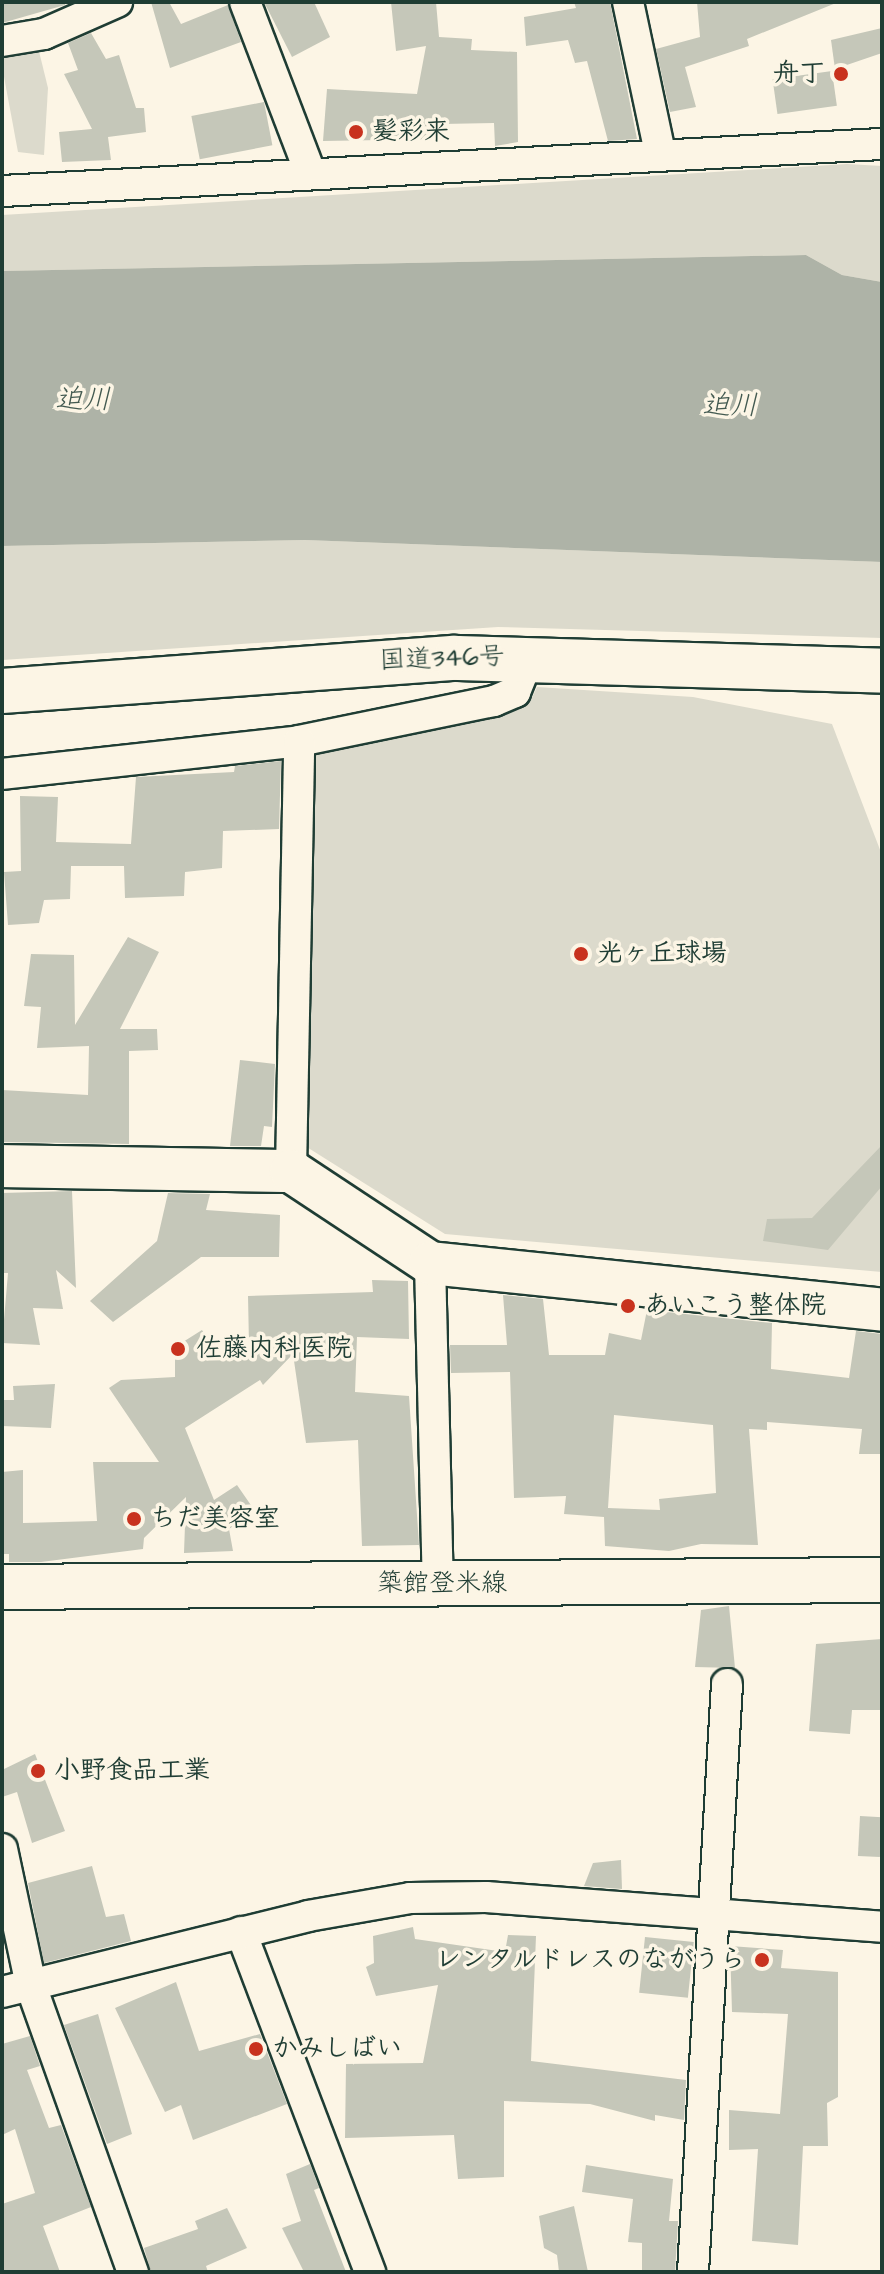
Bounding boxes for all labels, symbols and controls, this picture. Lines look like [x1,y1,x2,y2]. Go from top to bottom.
place label: 舟丁 [773,58,825,90]
marker: 舟丁 [832,65,850,83]
place label: 髪彩来 [372,116,450,148]
marker: 髪彩来 [347,123,365,141]
water label: 迫川 [55,383,111,417]
water label: 迫川 [702,389,758,423]
street label: 国道346号 [379,641,505,677]
place label: 光ヶ丘球場 [597,938,727,970]
marker: 光ヶ丘球場 [572,945,590,963]
place label: あいこう整体院 [644,1290,826,1322]
marker: あいこう整体院 [619,1297,637,1315]
place label: 佐藤内科医院 [196,1333,352,1365]
marker: 佐藤内科医院 [167,1338,189,1360]
place label: ちだ美容室 [150,1503,280,1535]
marker: ちだ美容室 [125,1510,143,1528]
street label: 築館登米線 [377,1568,507,1600]
place label: 小野食品工業 [54,1755,210,1787]
marker: 小野食品工業 [29,1762,47,1780]
place label: レンタルドレスのながうら [434,1944,746,1976]
marker: レンタルドレスのながうら [753,1951,771,1969]
place label: かみしばい [272,2033,402,2065]
marker: かみしばい [247,2040,265,2058]

